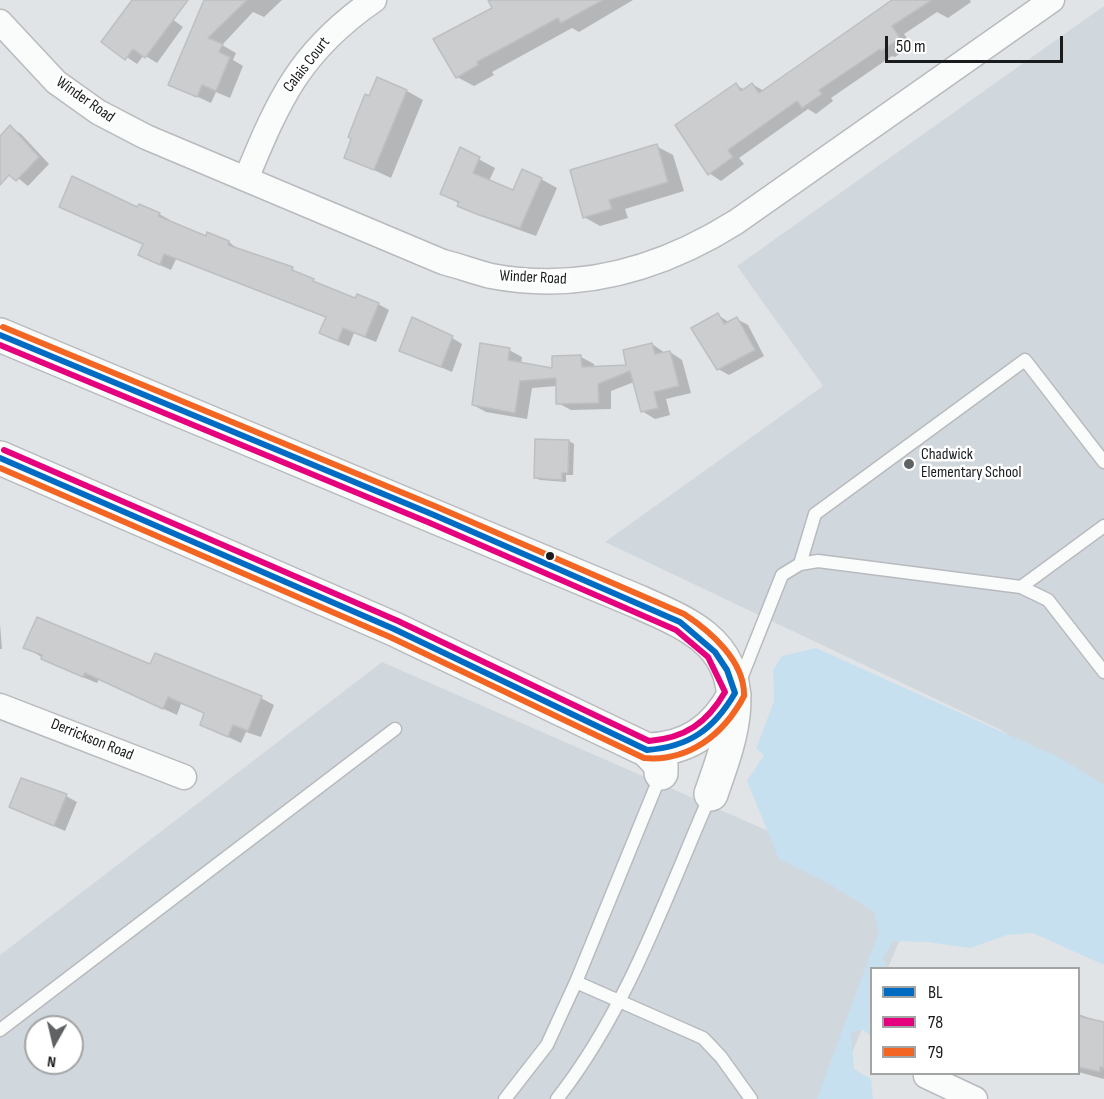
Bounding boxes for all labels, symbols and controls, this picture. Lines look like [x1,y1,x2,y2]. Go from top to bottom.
scale bar [888,24,1066,62]
street label: Calais Court [280,34,334,96]
text: 50 m [896,36,926,57]
street label: Winder Road [52,73,118,127]
street label: Winder Road [499,267,567,289]
place label: Chadwick Elementary School [921,445,1021,483]
marker: Chadwick Elementary School [902,457,916,471]
unlabelled marker [544,550,556,562]
street label: Derrickson Road [48,715,136,765]
legend [870,967,1080,1075]
text: BL [928,982,943,1003]
text: 78 [928,1012,943,1033]
north arrow [24,1015,84,1075]
text: 79 [928,1042,943,1063]
text: N [46,1051,57,1071]

